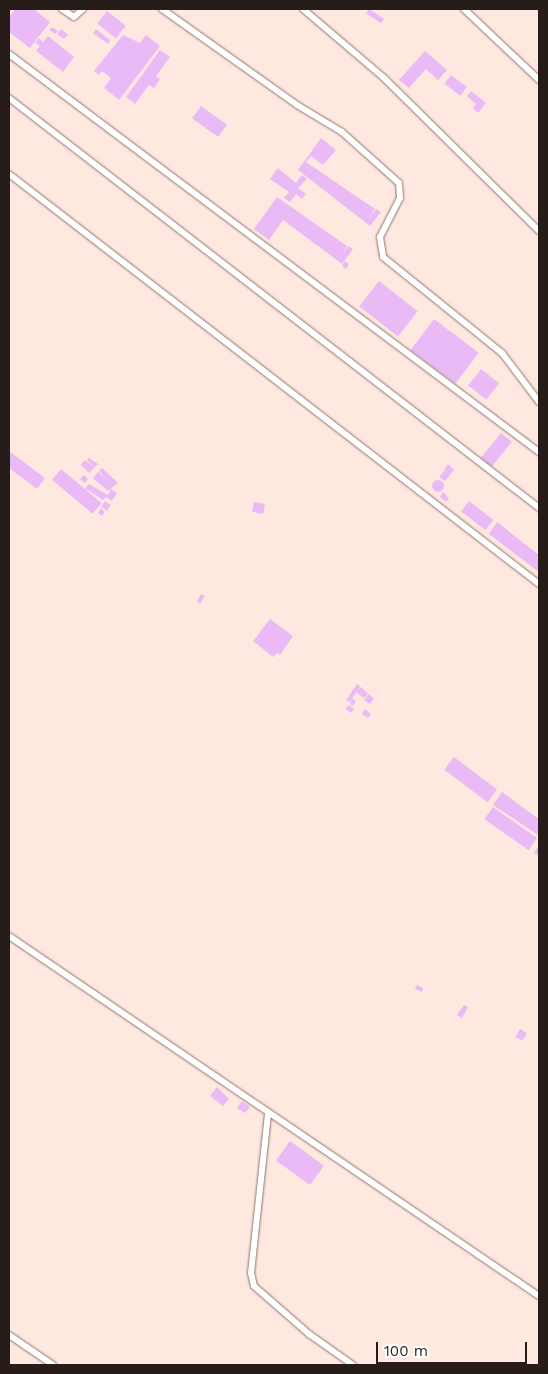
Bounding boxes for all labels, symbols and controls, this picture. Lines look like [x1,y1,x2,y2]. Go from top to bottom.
scale bar [378,1332,529,1364]
text: 100 m [384,1342,428,1360]

